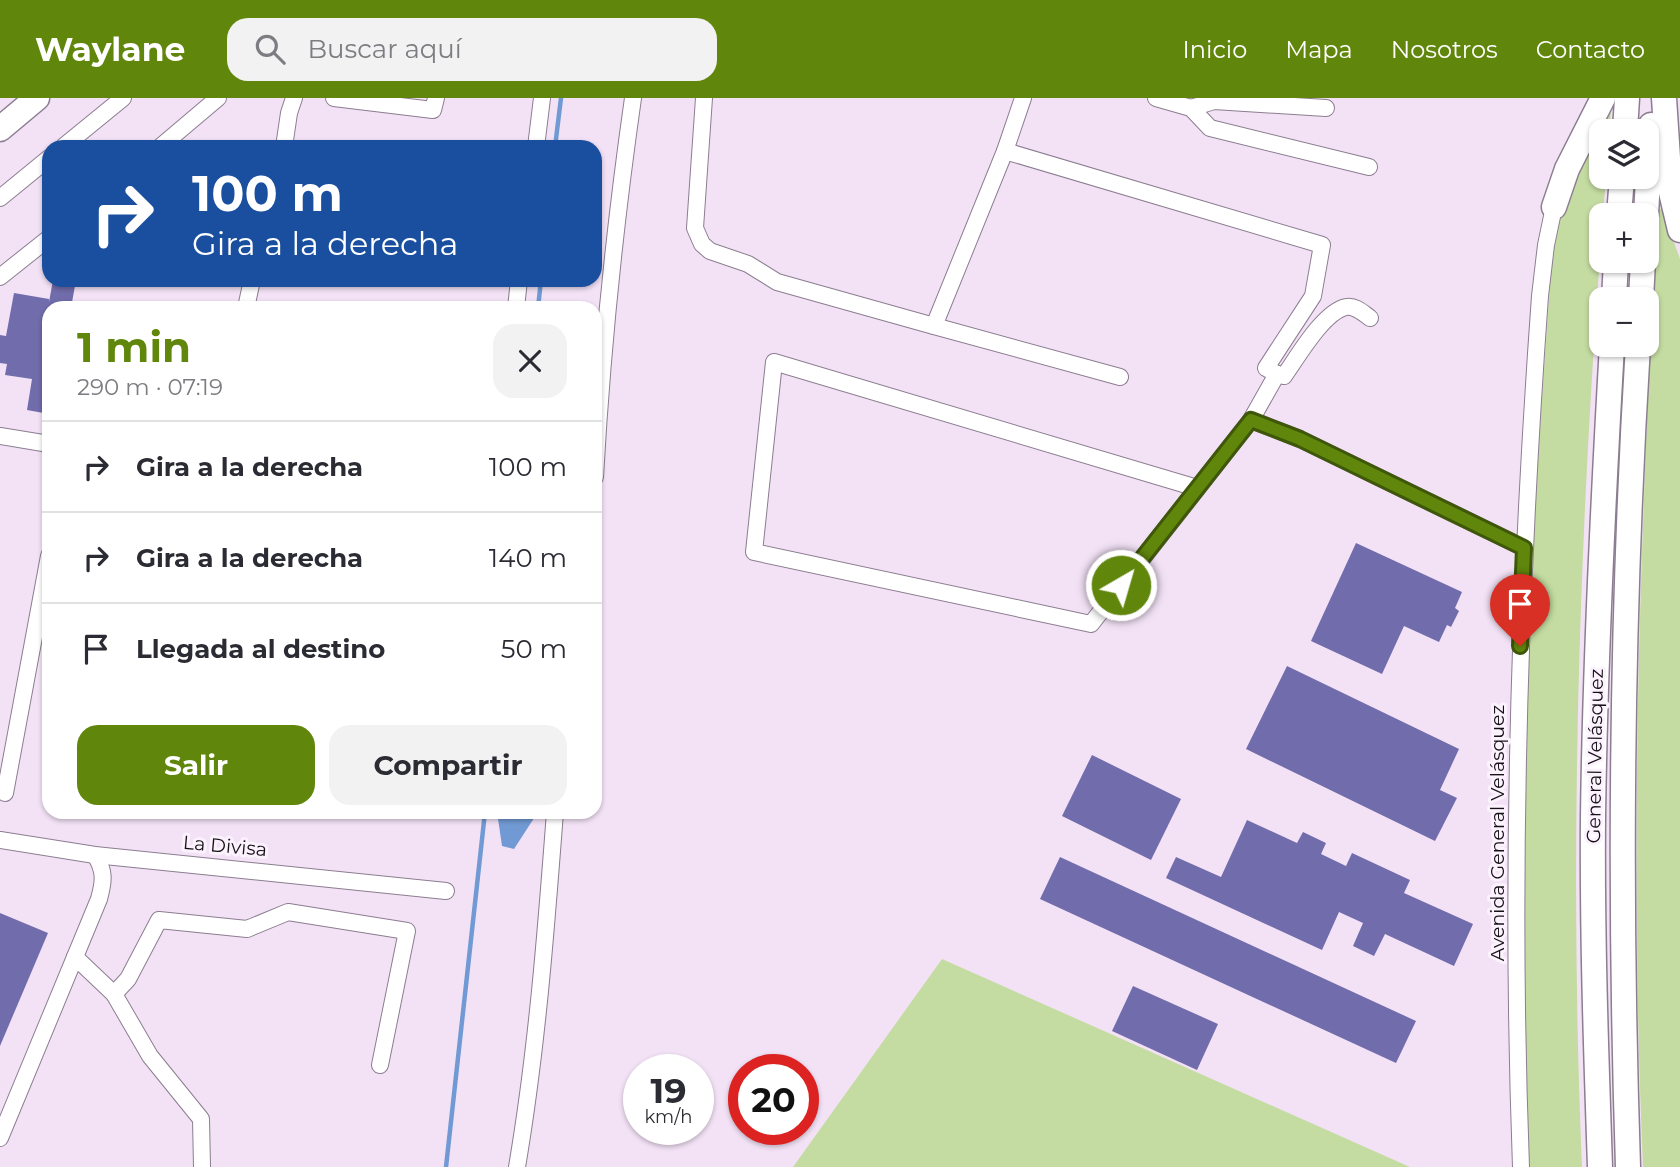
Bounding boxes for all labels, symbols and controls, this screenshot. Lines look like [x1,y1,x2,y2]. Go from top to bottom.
search box [227,18,717,81]
text: Waylane [35,29,185,69]
icon: search [251,30,289,68]
text: Buscar aquí [307,33,462,65]
text: Inicio [1182,35,1247,64]
text: Mapa [1285,35,1353,64]
text: Nosotros [1391,35,1498,64]
text: Contacto [1536,35,1645,64]
map controls [1589,119,1659,357]
button: layers [1589,119,1659,189]
text: 100 m [192,164,343,223]
icon: right [77,168,168,259]
button: + [1589,203,1659,273]
text: Gira a la derecha [192,224,458,263]
button: − [1589,287,1659,357]
text: 1 min [77,321,191,373]
button: close [493,324,567,398]
text: 290 m · 07:19 [77,373,223,401]
icon: right [77,448,115,486]
text: Gira a la derecha [136,451,363,483]
text: 100 m [489,451,567,483]
icon: right [77,539,115,577]
text: Gira a la derecha [136,542,363,574]
text: 140 m [489,542,567,574]
position arrow [1084,548,1158,622]
pin [1490,574,1550,646]
icon: arrive [1501,585,1539,623]
icon: arrive [77,630,115,668]
text: Llegada al destino [136,633,385,665]
text: 50 m [501,633,567,665]
street label: General Velásquez [1582,668,1608,844]
street label: Avenida General Velásquez [1486,705,1509,961]
button: Salir [77,725,315,805]
button: Compartir [329,725,567,805]
street label: La Divisa [182,831,268,861]
speed limit sign: 20 [728,1054,819,1145]
text: 19 [650,1069,687,1112]
text: km/h [644,1106,693,1128]

